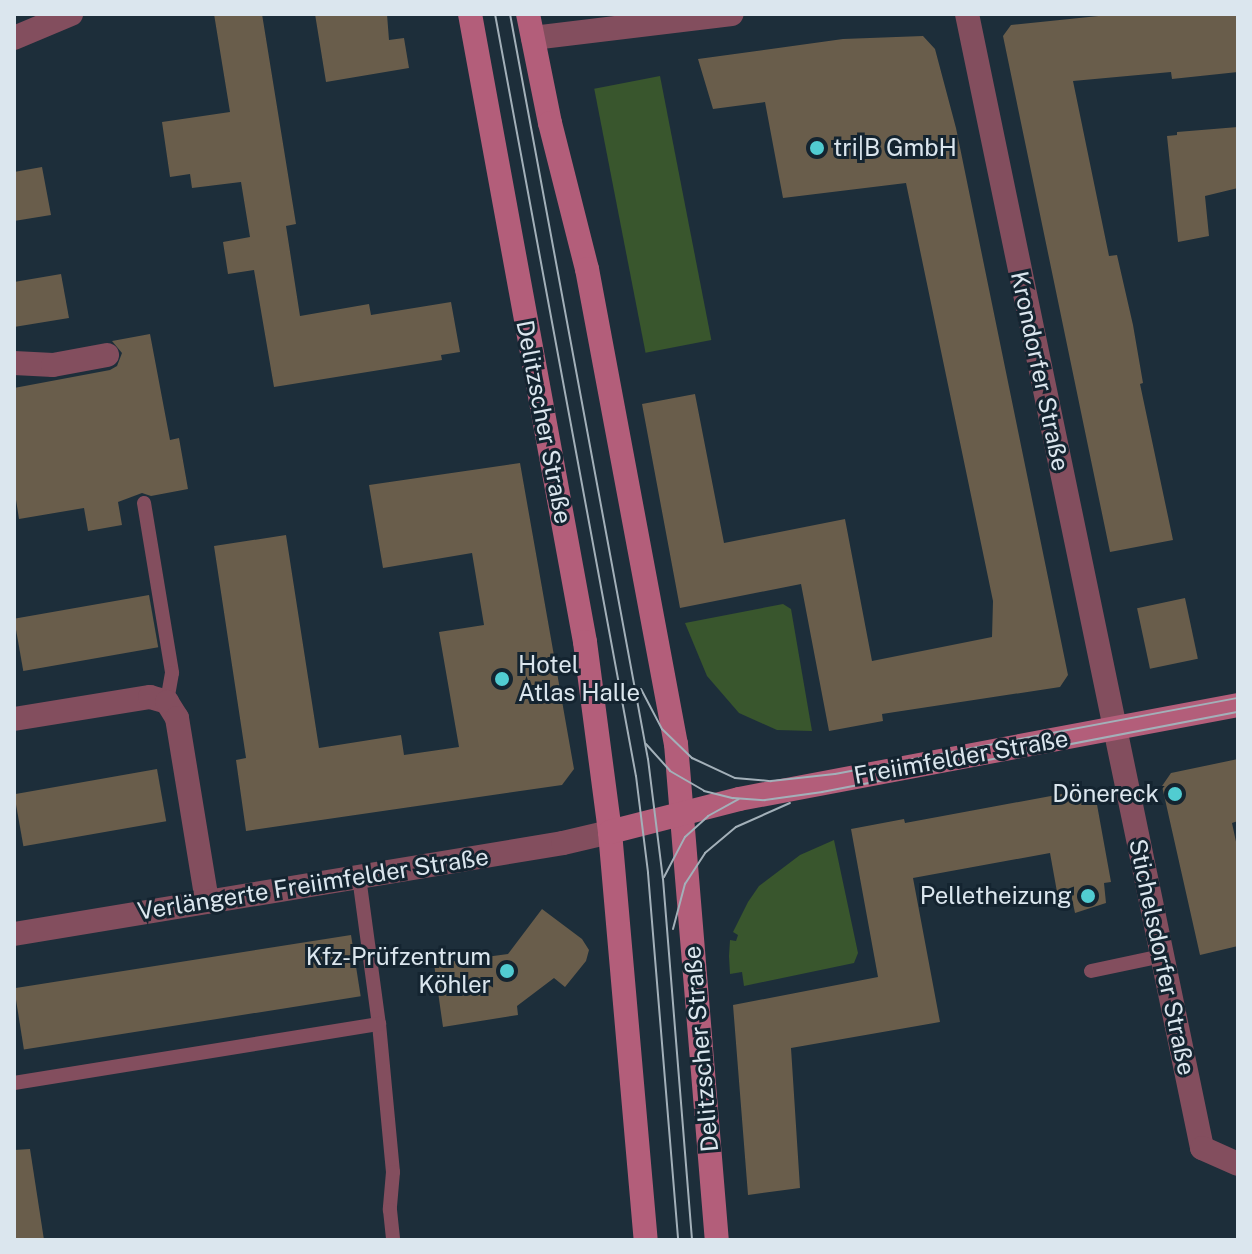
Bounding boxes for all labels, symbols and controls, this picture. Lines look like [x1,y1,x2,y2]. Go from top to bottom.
place label: tri|B GmbH [833,134,957,162]
marker: tri|B GmbH [808,139,826,157]
street label: Krondorfer Straße [1005,268,1075,474]
street label: Delitzscher Straße [510,318,578,526]
place label: Hotel Atlas Halle [518,651,640,707]
marker: Hotel Atlas Halle [493,670,511,688]
street label: Freiimfelder Straße [852,724,1070,790]
place label: Dönereck [1052,780,1159,808]
marker: Dönereck [1166,785,1184,803]
street label: Stichelsdorfer Straße [1123,836,1201,1078]
street label: Verlängerte Freiimfelder Straße [135,842,491,926]
place label: Pelletheizung [920,882,1072,910]
marker: Pelletheizung [1079,887,1097,905]
place label: Kfz-Prüfzentrum Köhler [306,943,491,999]
street label: Delitzscher Straße [678,945,724,1153]
marker: Kfz-Prüfzentrum Köhler [498,962,516,980]

